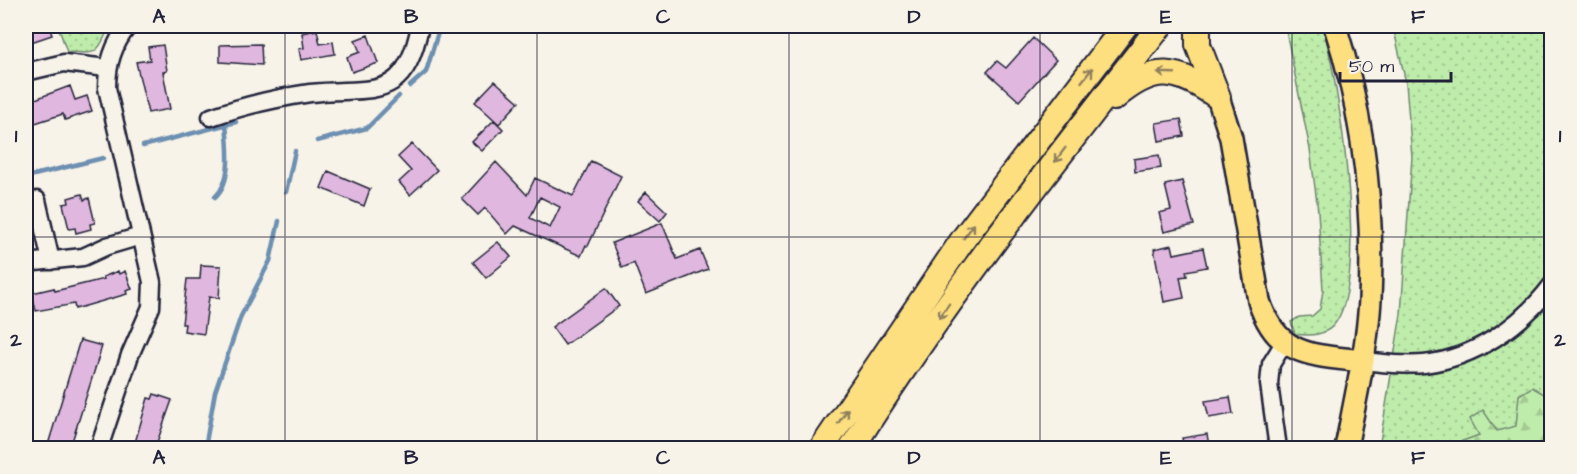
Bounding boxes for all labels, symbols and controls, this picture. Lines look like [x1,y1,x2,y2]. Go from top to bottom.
text: A [153,3,166,31]
text: B [404,3,419,31]
text: C [656,3,671,31]
text: D [908,3,921,31]
text: E [1160,3,1172,31]
text: F [1411,3,1426,31]
scale bar [1340,45,1451,83]
text: 50 m [1349,54,1394,79]
one-way arrow [1080,67,1093,83]
one-way arrow [1156,68,1176,79]
text: 1 [15,122,18,150]
text: 1 [1559,122,1562,150]
one-way arrow [1054,146,1066,162]
one-way arrow [963,223,976,239]
one-way arrow [938,303,950,319]
text: 2 [9,326,22,354]
text: 2 [1553,326,1566,354]
one-way arrow [838,408,850,425]
text: A [153,444,166,472]
text: B [404,444,419,472]
text: C [656,444,671,472]
text: D [908,444,921,472]
text: E [1160,444,1172,472]
text: F [1411,444,1426,472]

